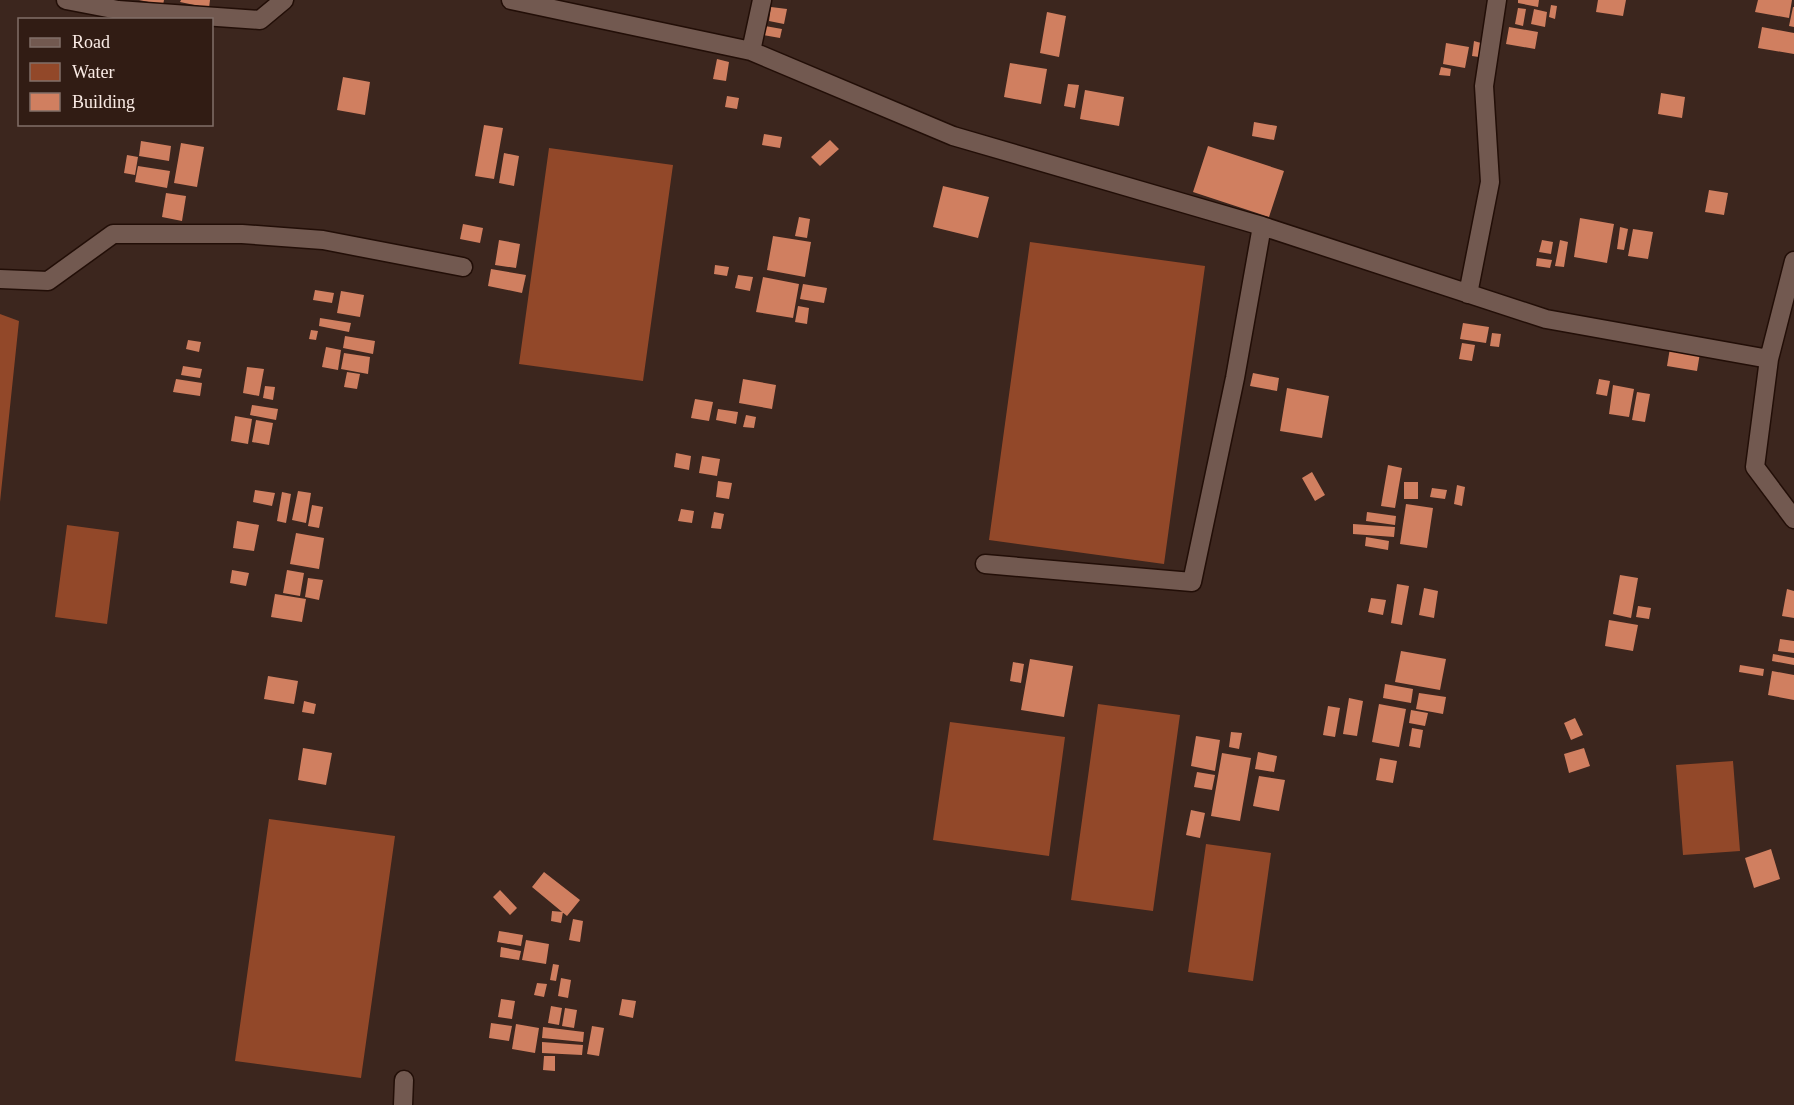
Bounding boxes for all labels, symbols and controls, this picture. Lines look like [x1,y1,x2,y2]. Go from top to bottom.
legend [18,18,213,126]
text: Road [72,32,110,52]
text: Water [72,62,115,82]
text: Building [72,92,135,112]

